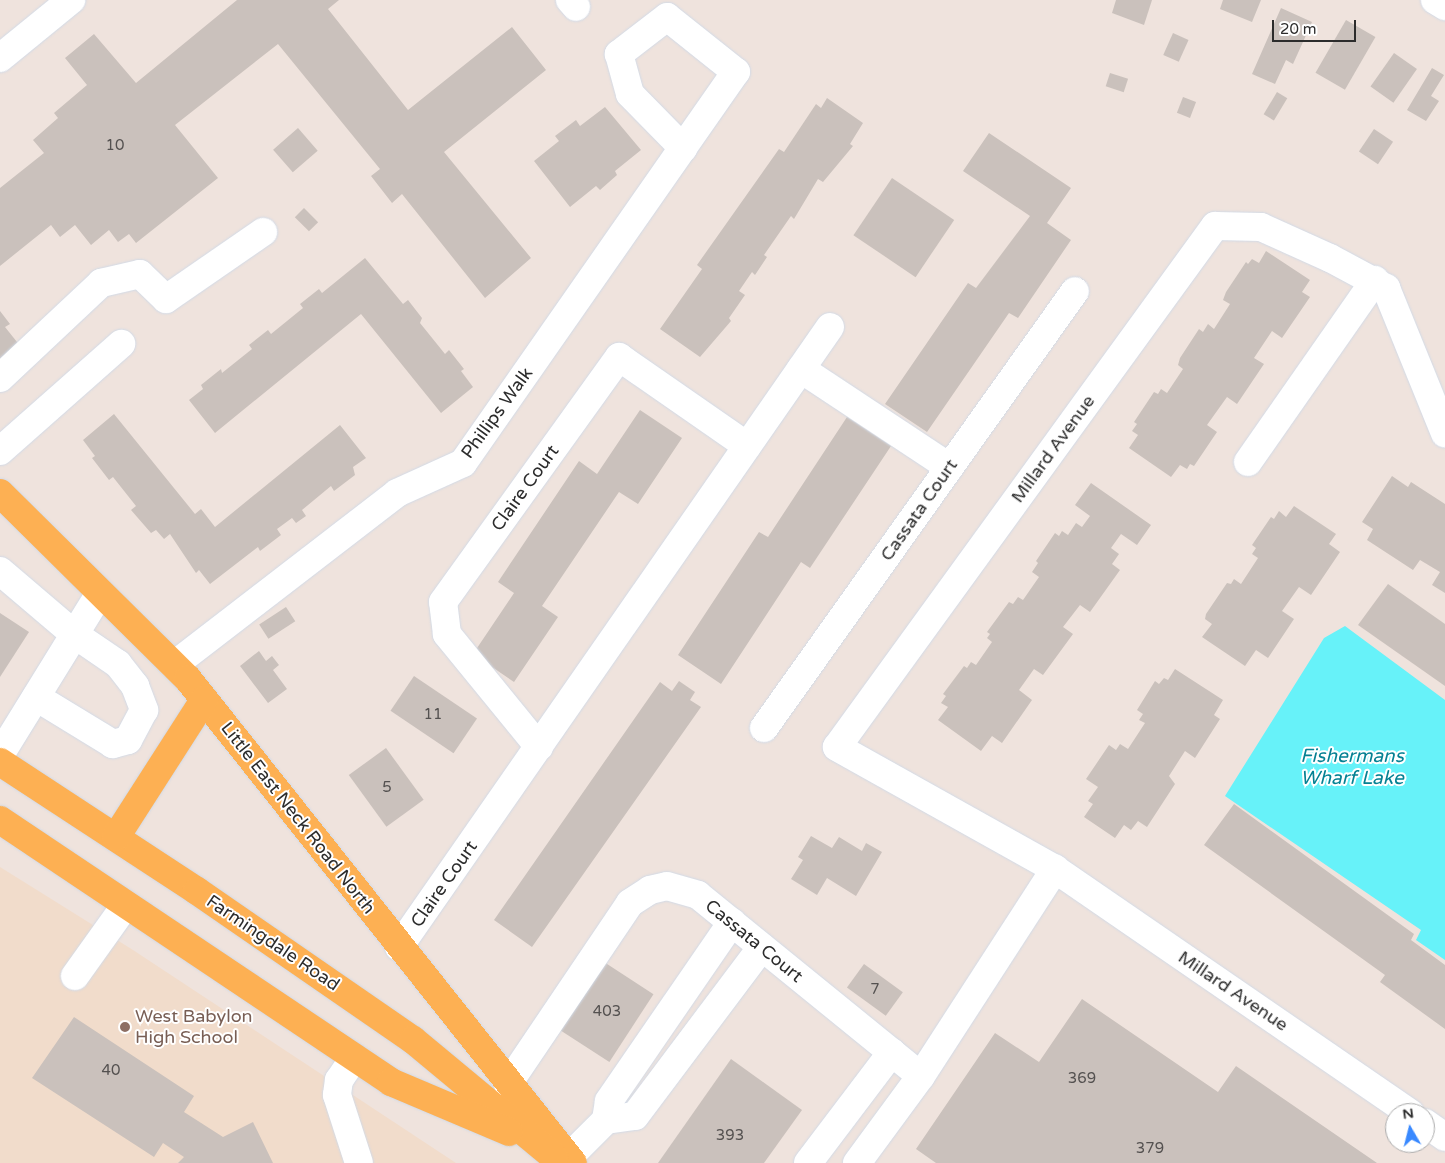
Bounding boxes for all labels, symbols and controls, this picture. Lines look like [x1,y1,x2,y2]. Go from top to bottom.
scale bar [1275,10,1359,42]
text: 20 m [1280,20,1317,38]
house number: 10 [106,137,124,155]
street label: Phillips Walk [457,363,537,463]
street label: Millard Avenue [1007,391,1099,507]
street label: Claire Court [487,441,563,535]
street label: Cassata Court [876,455,962,565]
house number: 11 [424,706,442,724]
street label: Little East Neck Road North [216,718,380,918]
water label: Fishermans Wharf Lake [1300,746,1404,790]
house number: 5 [382,779,392,797]
street label: Claire Court [406,836,482,932]
street label: Farmingdale Road [202,890,344,996]
street label: Cassata Court [701,895,807,987]
street label: Millard Avenue [1174,946,1292,1036]
house number: 7 [870,981,880,999]
house number: 403 [593,1003,621,1021]
place label: West Babylon High School [135,1006,253,1048]
marker: West Babylon High School [119,1021,131,1033]
house number: 40 [102,1062,120,1080]
house number: 369 [1068,1070,1096,1088]
north arrow [1385,1103,1435,1153]
text: N [1401,1104,1415,1123]
house number: 393 [716,1127,744,1145]
house number: 379 [1136,1140,1164,1158]

